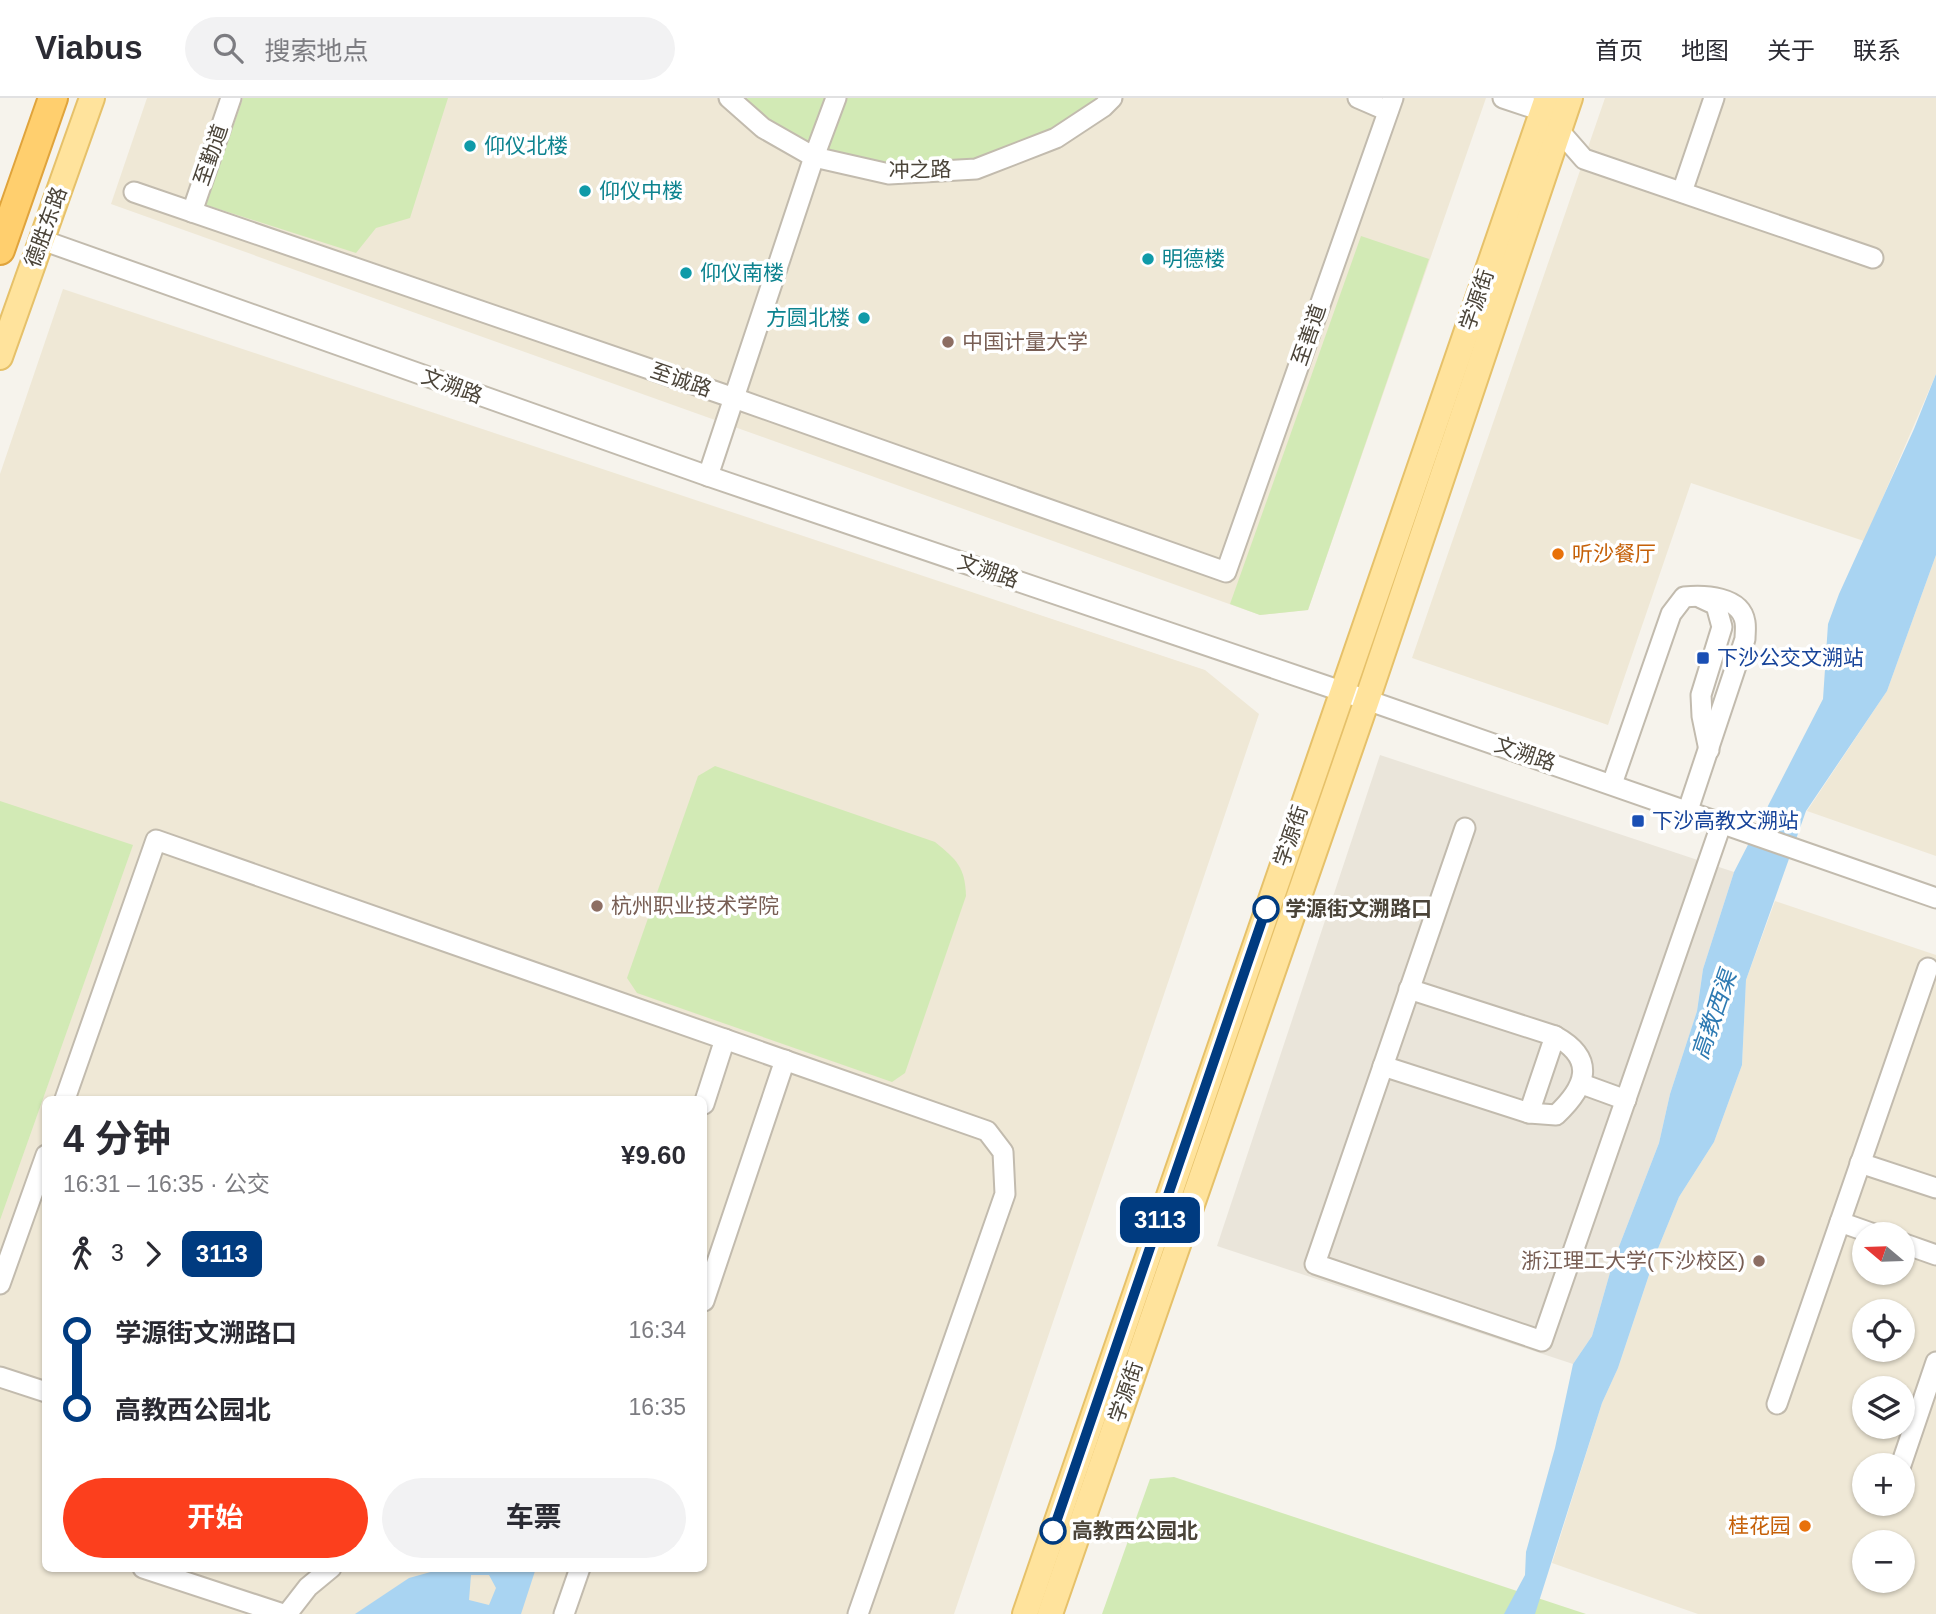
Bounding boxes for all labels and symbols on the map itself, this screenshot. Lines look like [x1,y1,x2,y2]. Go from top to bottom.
street label: 至勤道 [189,121,232,188]
place label: 仰仪北楼 [484,134,568,157]
marker: 仰仪北楼 [462,138,478,154]
street label: 冲之路 [888,157,952,182]
place label: 仰仪中楼 [599,179,683,202]
street label: 德胜东路 [20,183,71,270]
marker: 仰仪中楼 [577,183,593,199]
place label: 明德楼 [1162,247,1225,270]
marker: 明德楼 [1140,251,1156,267]
place label: 仰仪南楼 [700,261,784,284]
marker: 仰仪南楼 [678,265,694,281]
street label: 学源街 [1455,266,1498,333]
street label: 至善道 [1287,301,1330,368]
place label: 方圆北楼 [766,306,850,329]
marker: 方圆北楼 [856,310,872,326]
place label: 中国计量大学 [962,330,1088,353]
marker: 中国计量大学 [940,334,956,350]
street label: 至诚路 [648,358,715,401]
street label: 文溯路 [419,364,486,407]
place label: 听沙餐厅 [1572,542,1656,565]
marker: 听沙餐厅 [1550,546,1566,562]
street label: 文溯路 [955,549,1022,592]
place label: 下沙公交文溯站 [1717,646,1864,669]
marker: 下沙公交文溯站 [1695,650,1711,666]
street label: 文溯路 [1492,732,1559,775]
street label: 学源街 [1269,802,1312,869]
place label: 下沙高教文溯站 [1652,809,1799,832]
marker: 下沙高教文溯站 [1630,813,1646,829]
place label: 杭州职业技术学院 [611,894,779,917]
marker: 学源街文溯路口 [1253,896,1279,922]
place label: 学源街文溯路口 [1285,897,1432,920]
marker: 杭州职业技术学院 [589,898,605,914]
water label: 高教西渠 [1687,964,1742,1063]
line badge: 3113 [1111,1197,1209,1243]
north arrow [1852,1222,1914,1284]
place label: 浙江理工大学(下沙校区) [1521,1249,1745,1272]
marker: 浙江理工大学(下沙校区) [1751,1253,1767,1269]
street label: 学源街 [1104,1358,1147,1425]
place label: 桂花园 [1728,1514,1791,1537]
marker: 高教西公园北 [1040,1518,1066,1544]
marker: 桂花园 [1797,1518,1813,1534]
place label: 高教西公园北 [1072,1519,1198,1542]

